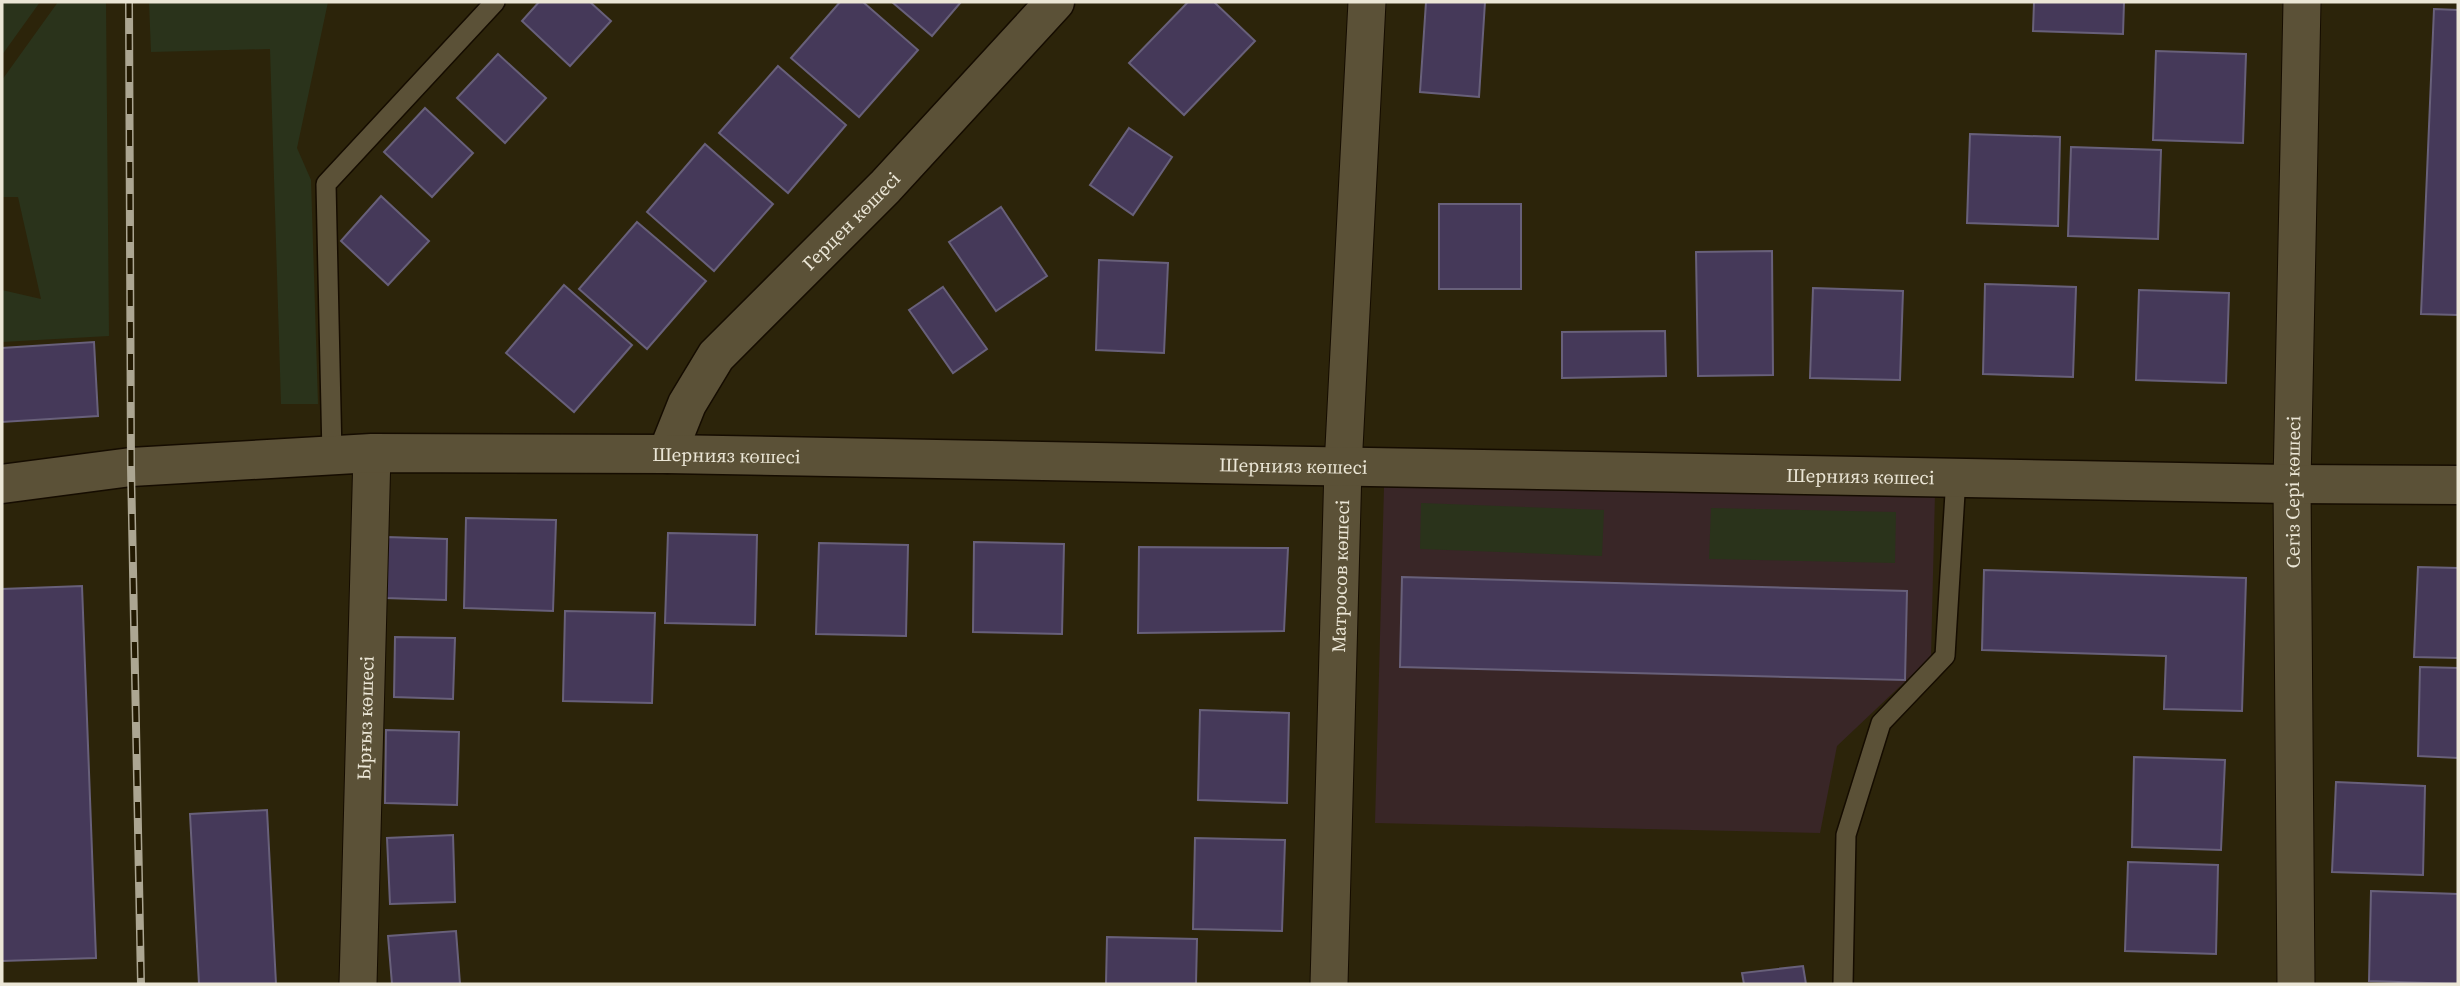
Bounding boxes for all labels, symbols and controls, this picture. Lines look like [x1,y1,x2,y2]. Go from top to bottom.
street label: Герцен көшесі [796,166,906,276]
street label: Сегіз Сері көшесі [2279,415,2306,568]
street label: Шернияз көшесі [652,441,801,469]
street label: Шернияз көшесі [1219,451,1368,480]
street label: Шернияз көшесі [1786,462,1935,490]
street label: Матросов көшесі [1325,499,1355,653]
street label: Ырғыз көшесі [350,655,380,781]

